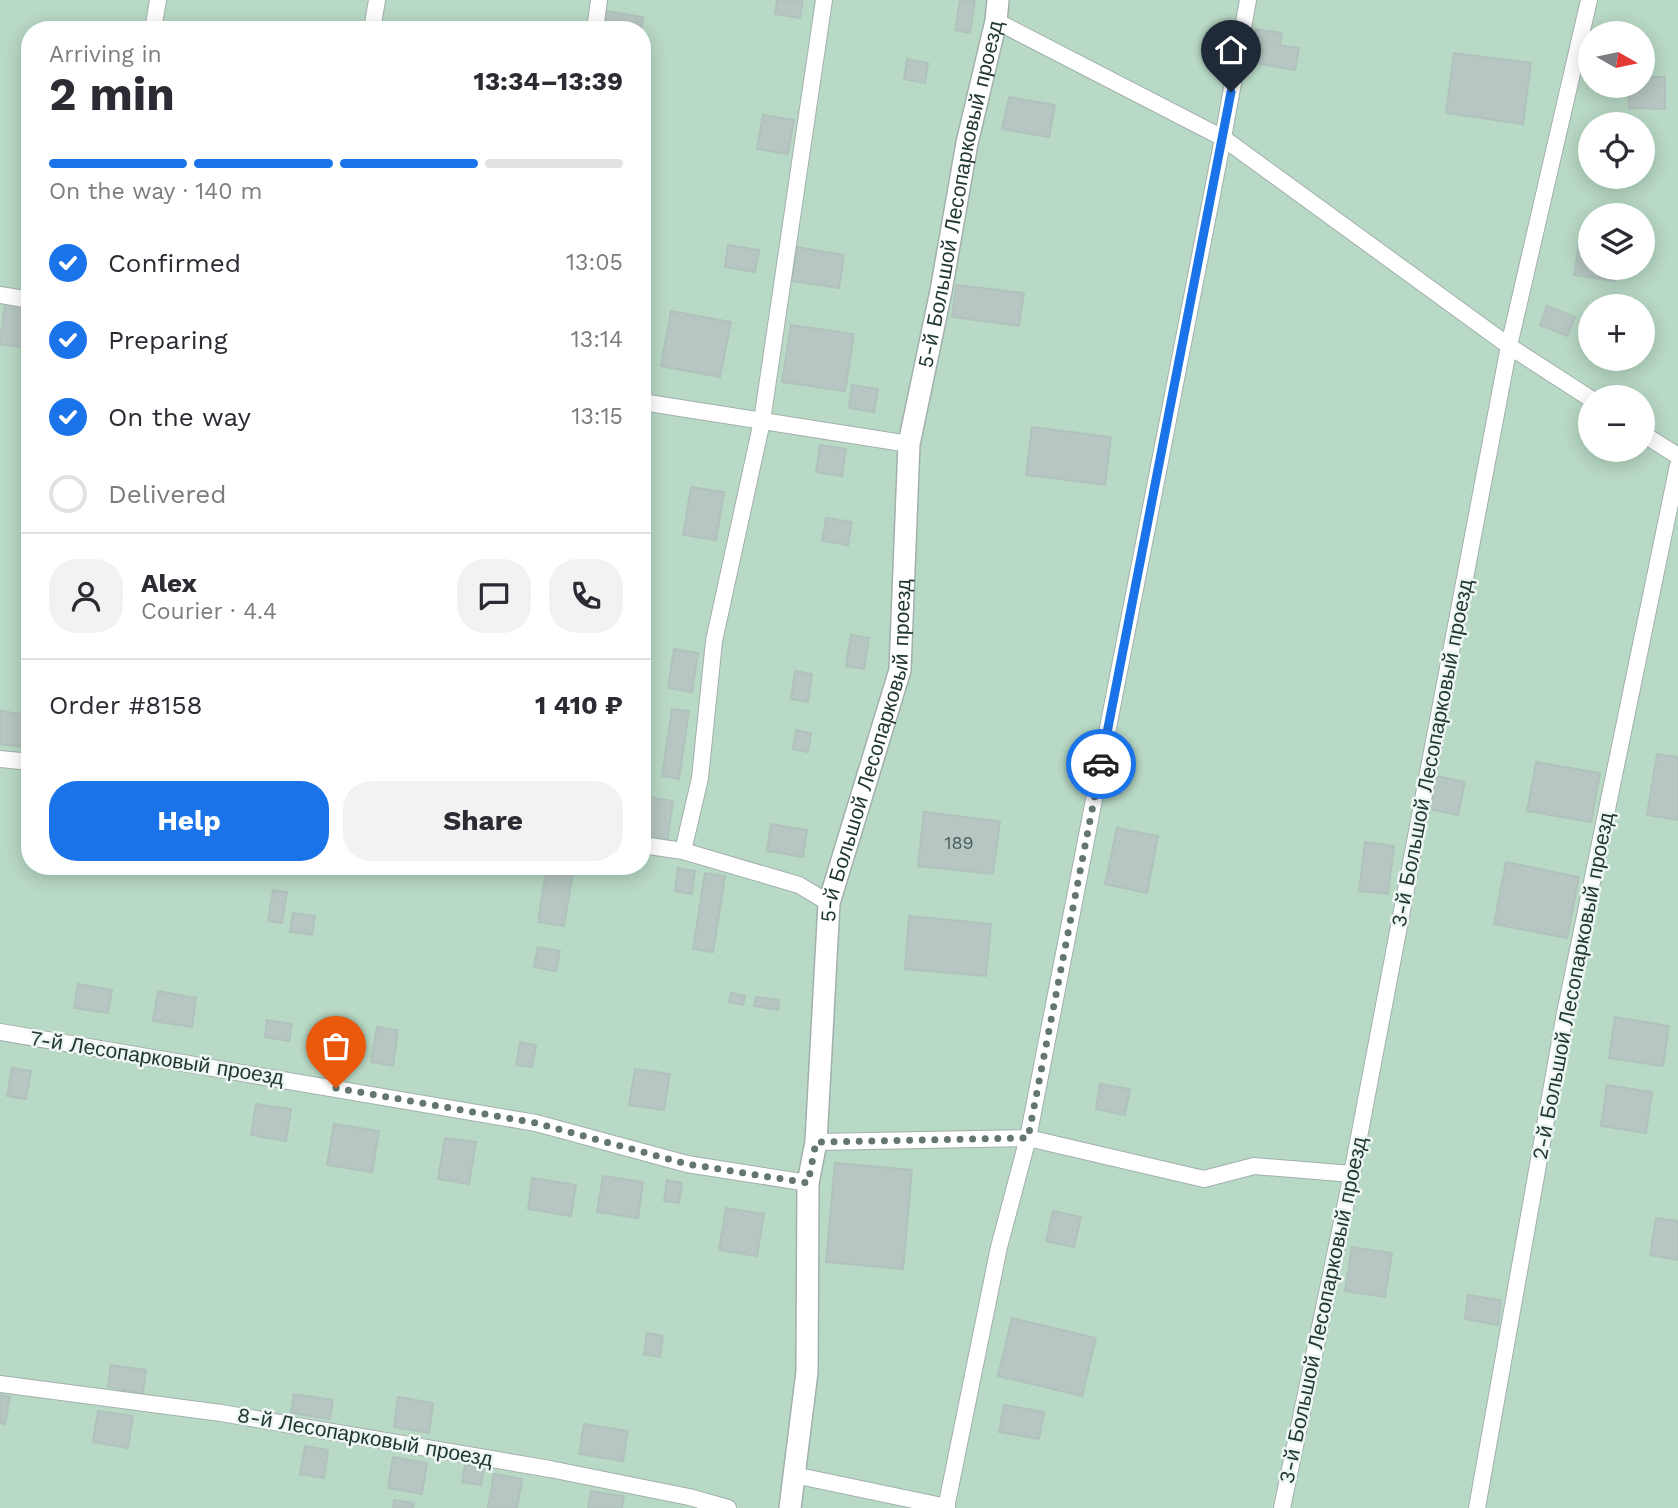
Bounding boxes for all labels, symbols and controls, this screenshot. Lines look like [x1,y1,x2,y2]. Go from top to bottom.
street label: 5-й Большой Лесопарковый проезд [912,18,1008,370]
pin [1201,20,1261,92]
north arrow [1578,21,1656,98]
map controls [1578,21,1655,462]
icon: home [1212,31,1250,69]
text: Arriving in [49,41,162,68]
text: 13:34–13:39 [473,66,623,96]
text: 2 min [49,67,175,121]
button: locate [1578,112,1655,189]
text: On the way · 140 m [49,178,262,205]
button: layers [1578,203,1655,280]
icon: check [49,244,87,282]
text: Confirmed [108,248,241,278]
text: 13:05 [566,249,623,276]
button: + [1578,294,1655,371]
icon: check [49,321,87,359]
text: Preparing [108,325,228,355]
text: 13:14 [571,326,623,353]
button: − [1578,385,1655,462]
icon: check [49,398,87,436]
text: On the way [108,402,251,432]
text: 13:15 [571,403,623,430]
text: Delivered [108,479,227,509]
button: person [49,559,123,633]
button: chat [457,559,531,633]
button: phone [549,559,623,633]
text: Alex [141,568,197,598]
street label: 3-й Большой Лесопарковый проезд [1385,577,1478,929]
street label: 5-й Большой Лесопарковый проезд [815,578,916,923]
text: Courier · 4.4 [141,598,277,625]
text: Order #8158 [49,690,203,720]
text: 1 410 ₽ [535,690,623,720]
courier [1066,729,1136,799]
icon: car [1082,745,1120,783]
button: Help [49,781,329,861]
button: Share [343,781,623,861]
street label: 2-й Большой Лесопарковый проезд [1527,810,1618,1162]
house number: 189 [944,832,974,853]
pin [306,1016,366,1088]
street label: 7-й Лесопарковый проезд [28,1025,286,1090]
icon: bag [317,1027,355,1065]
street label: 3-й Большой Лесопарковый проезд [1274,1134,1372,1485]
street label: 8-й Лесопарковый проезд [235,1402,495,1471]

